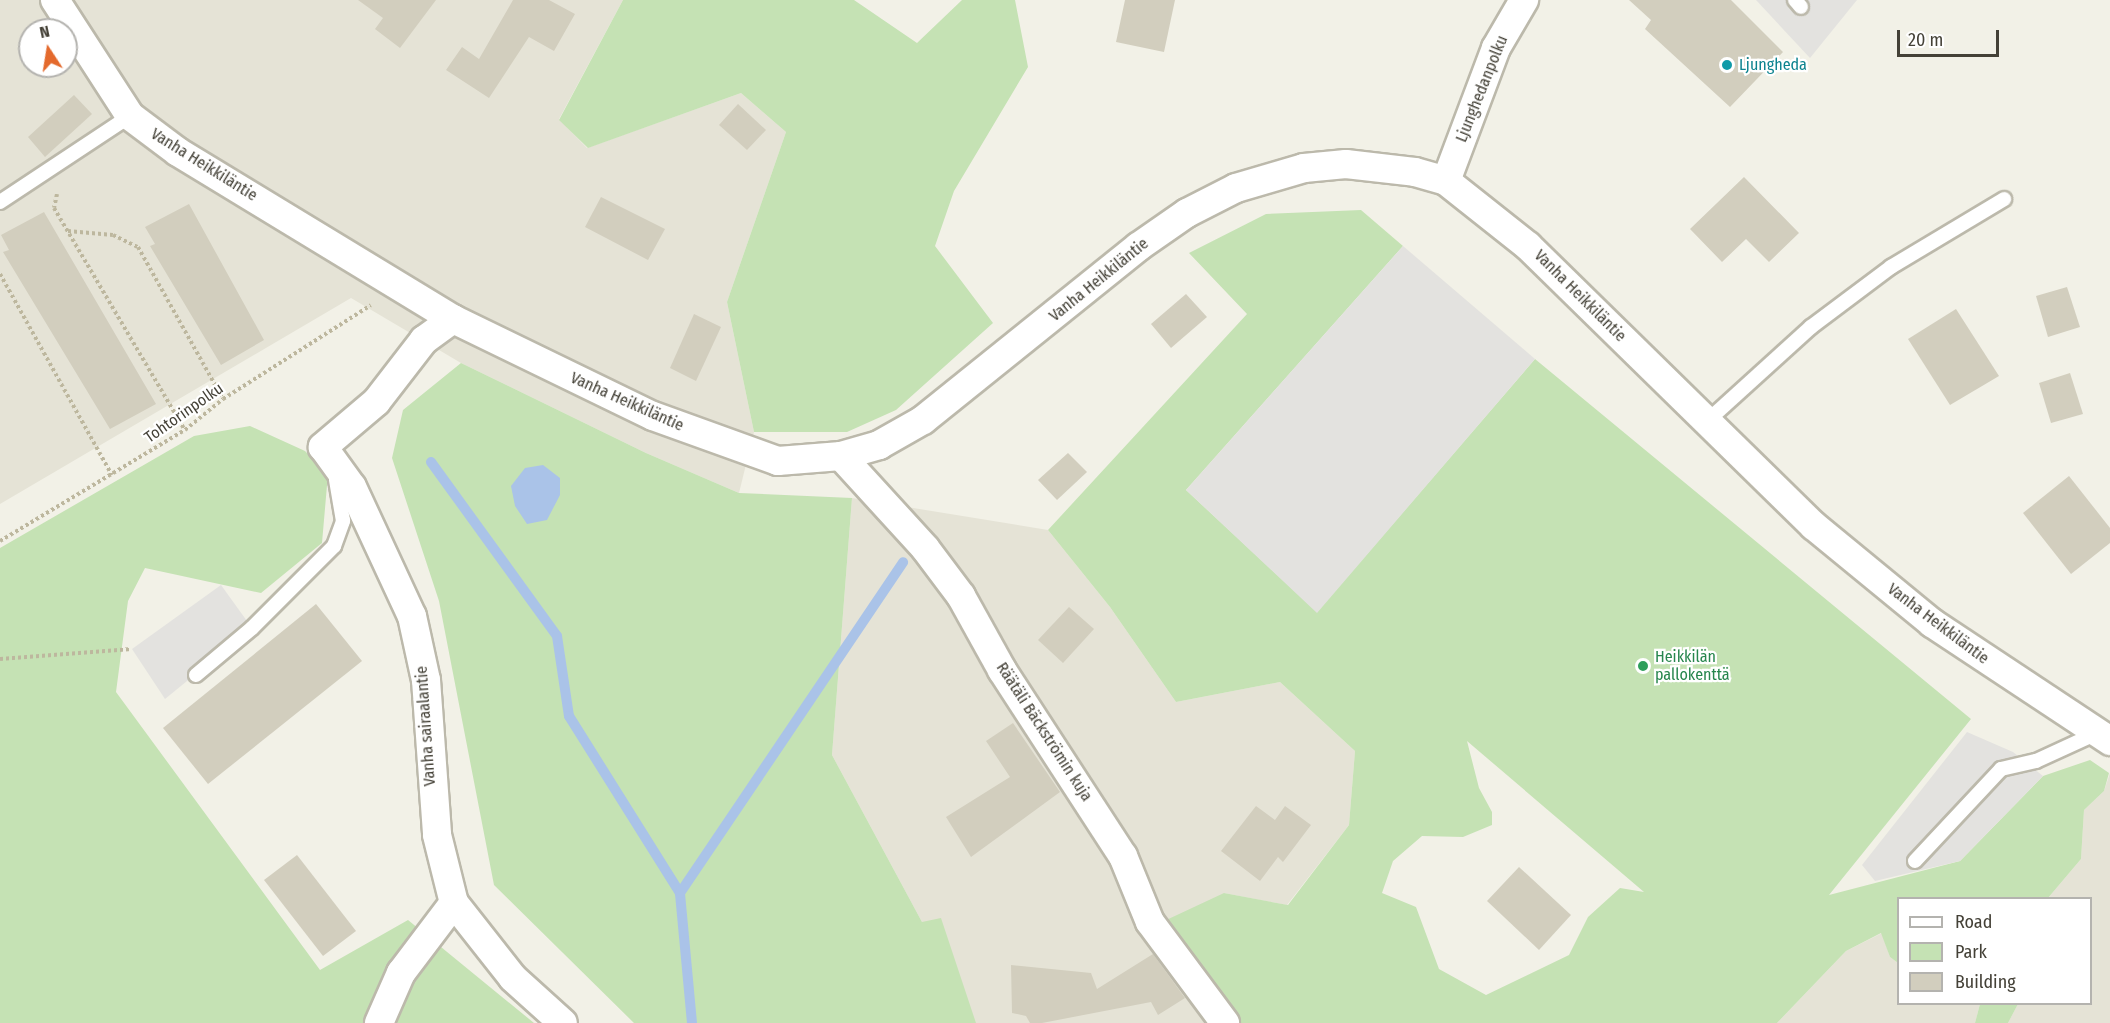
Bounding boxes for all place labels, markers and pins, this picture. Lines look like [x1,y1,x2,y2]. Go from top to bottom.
place label: Ljungheda [1739,55,1807,75]
marker: Ljungheda [1720,58,1734,72]
place label: Heikkilän pallokenttä [1655,647,1730,685]
marker: Heikkilän pallokenttä [1636,659,1650,673]

